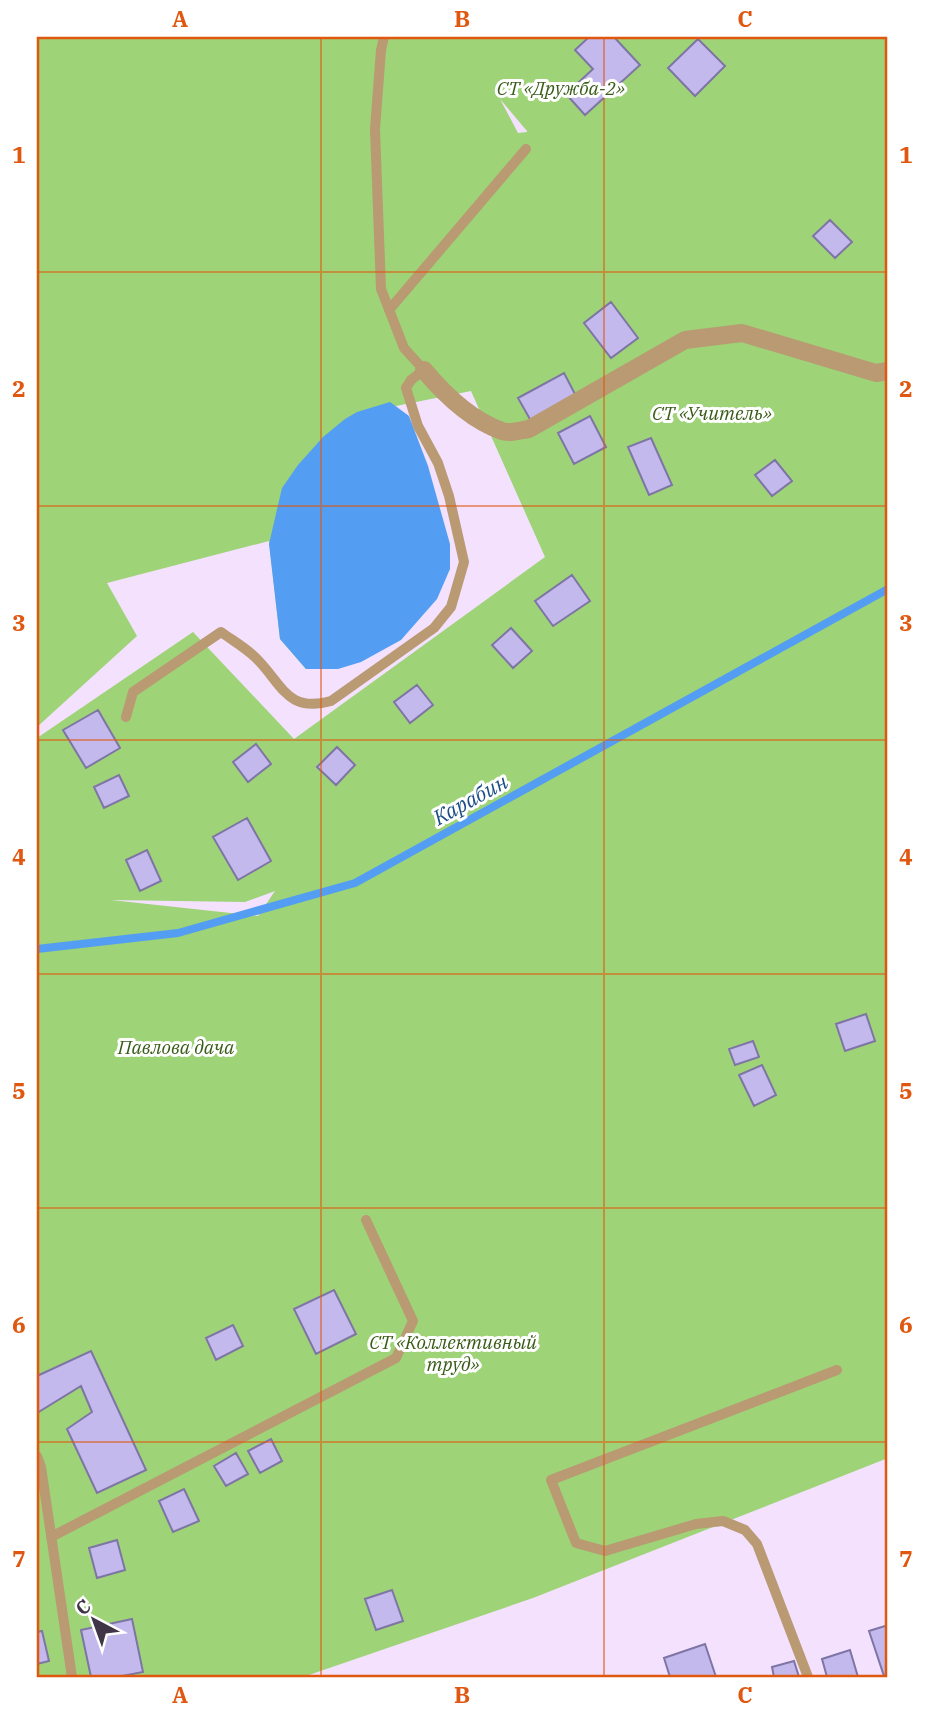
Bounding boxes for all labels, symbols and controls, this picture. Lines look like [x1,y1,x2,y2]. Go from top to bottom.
text: A [172,3,188,33]
text: B [454,3,470,33]
text: C [737,3,753,33]
park label: СТ «Дружба-2» [497,76,625,100]
text: 1 [12,139,26,169]
text: 1 [899,139,913,169]
text: 2 [12,373,26,403]
text: 2 [899,373,913,403]
park label: СТ «Учитель» [652,401,772,425]
text: 3 [12,607,26,637]
text: 3 [899,607,913,637]
water label: Карабин [427,767,512,831]
text: 4 [12,841,26,871]
text: 4 [899,841,913,871]
park label: Павлова дача [117,1035,235,1059]
text: 5 [12,1075,26,1105]
text: 5 [899,1075,913,1105]
text: 6 [12,1309,26,1339]
text: 6 [899,1309,913,1339]
park label: СТ «Коллективный труд» [369,1330,537,1376]
text: 7 [12,1543,26,1573]
text: 7 [899,1543,913,1573]
north arrow [60,1584,130,1654]
text: С [70,1594,95,1620]
text: A [172,1679,188,1709]
text: B [454,1679,470,1709]
text: C [737,1679,753,1709]

